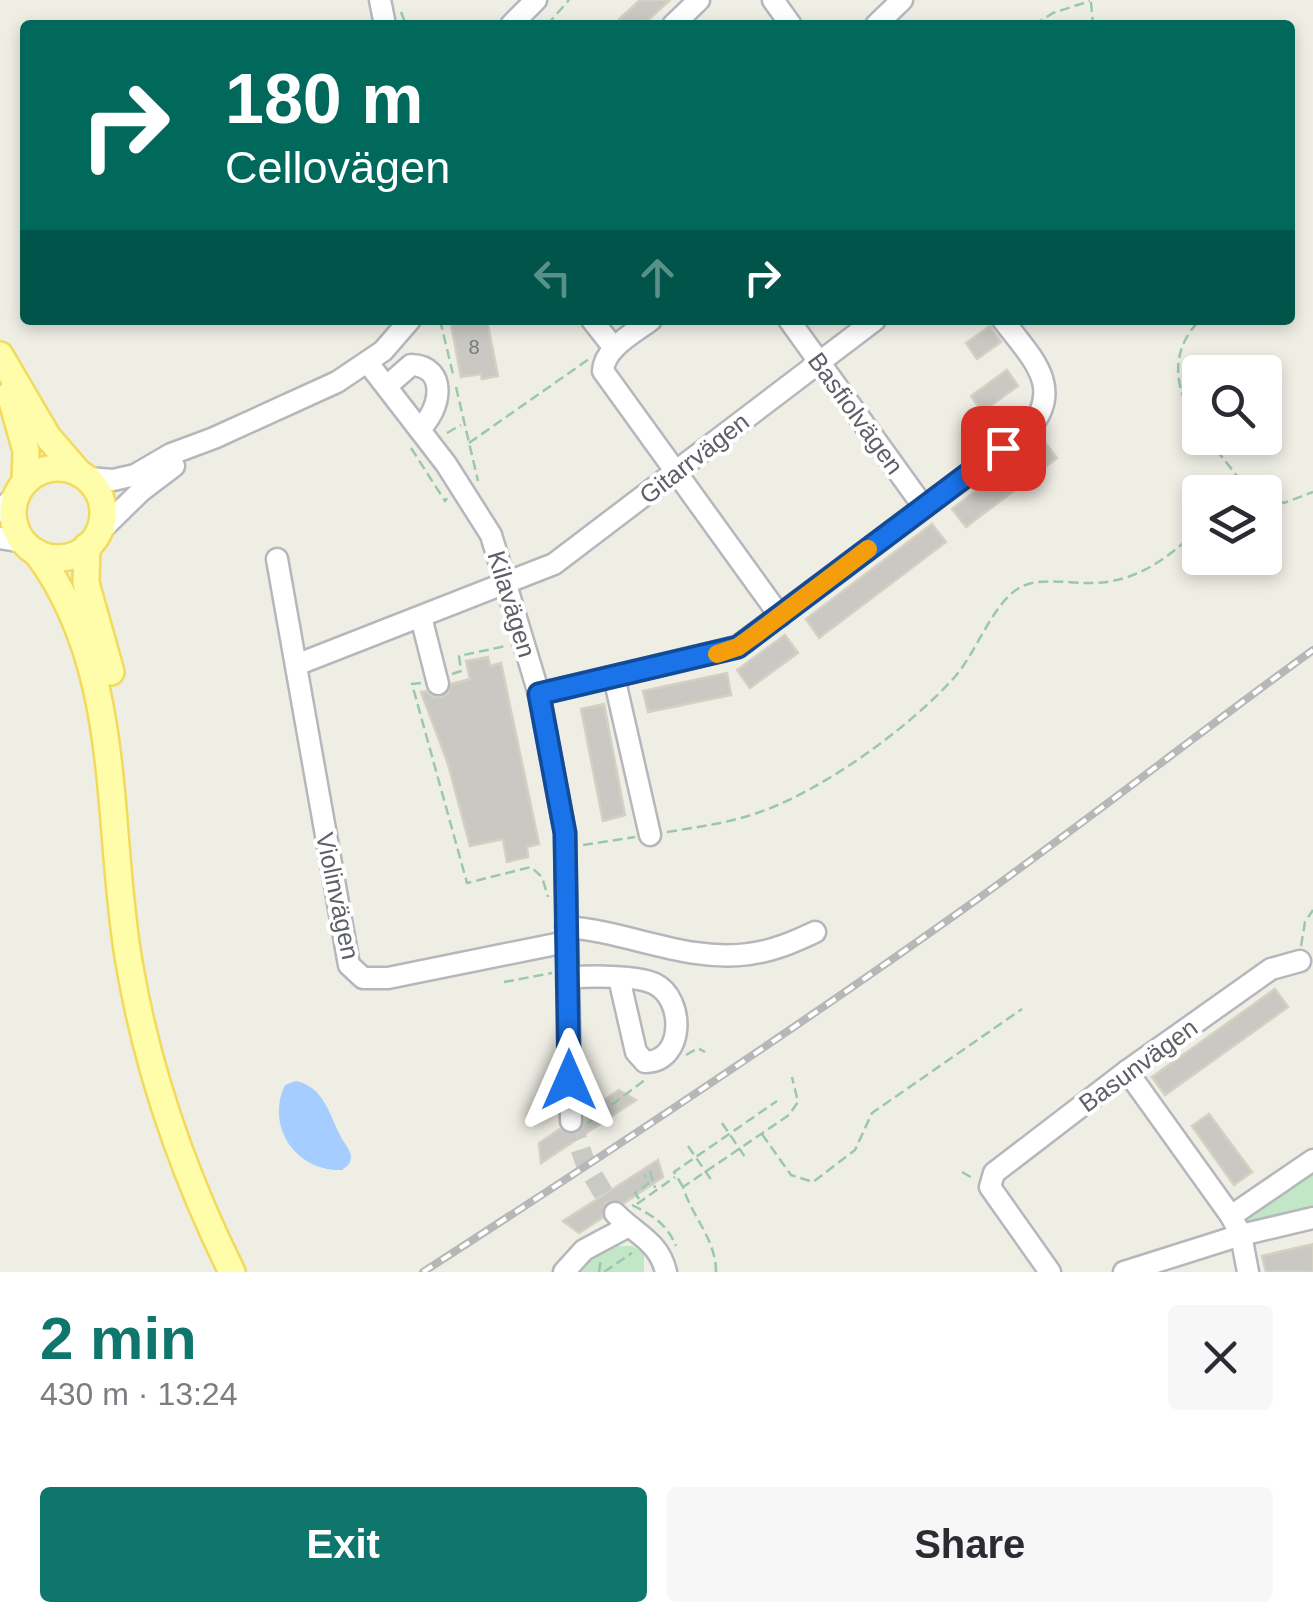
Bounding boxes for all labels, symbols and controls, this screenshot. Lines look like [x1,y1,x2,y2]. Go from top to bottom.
icon: right [60,60,190,190]
text: 180 m [225,60,423,138]
text: Cellovägen [225,142,450,193]
icon: left [525,250,580,305]
icon: ahead [630,250,685,305]
icon: right [735,250,790,305]
house number: 8 [468,336,480,358]
street label: Basfiolvägen [803,347,909,479]
map controls [1182,355,1282,575]
button: search [1182,355,1282,455]
pin [961,406,1046,491]
street label: Gitarrvägen [634,407,754,509]
icon: arrive [976,421,1031,476]
button: layers [1182,475,1282,575]
street label: Kilavägen [483,547,541,661]
street label: Violinvägen [311,830,365,962]
street label: Basunvägen [1074,1013,1202,1117]
position arrow [517,1028,621,1132]
text: 2 min [40,1305,197,1372]
button: close [1168,1305,1273,1410]
text: 430 m · 13:24 [40,1376,237,1412]
button: Exit [40,1487,647,1602]
button: Share [667,1487,1273,1602]

